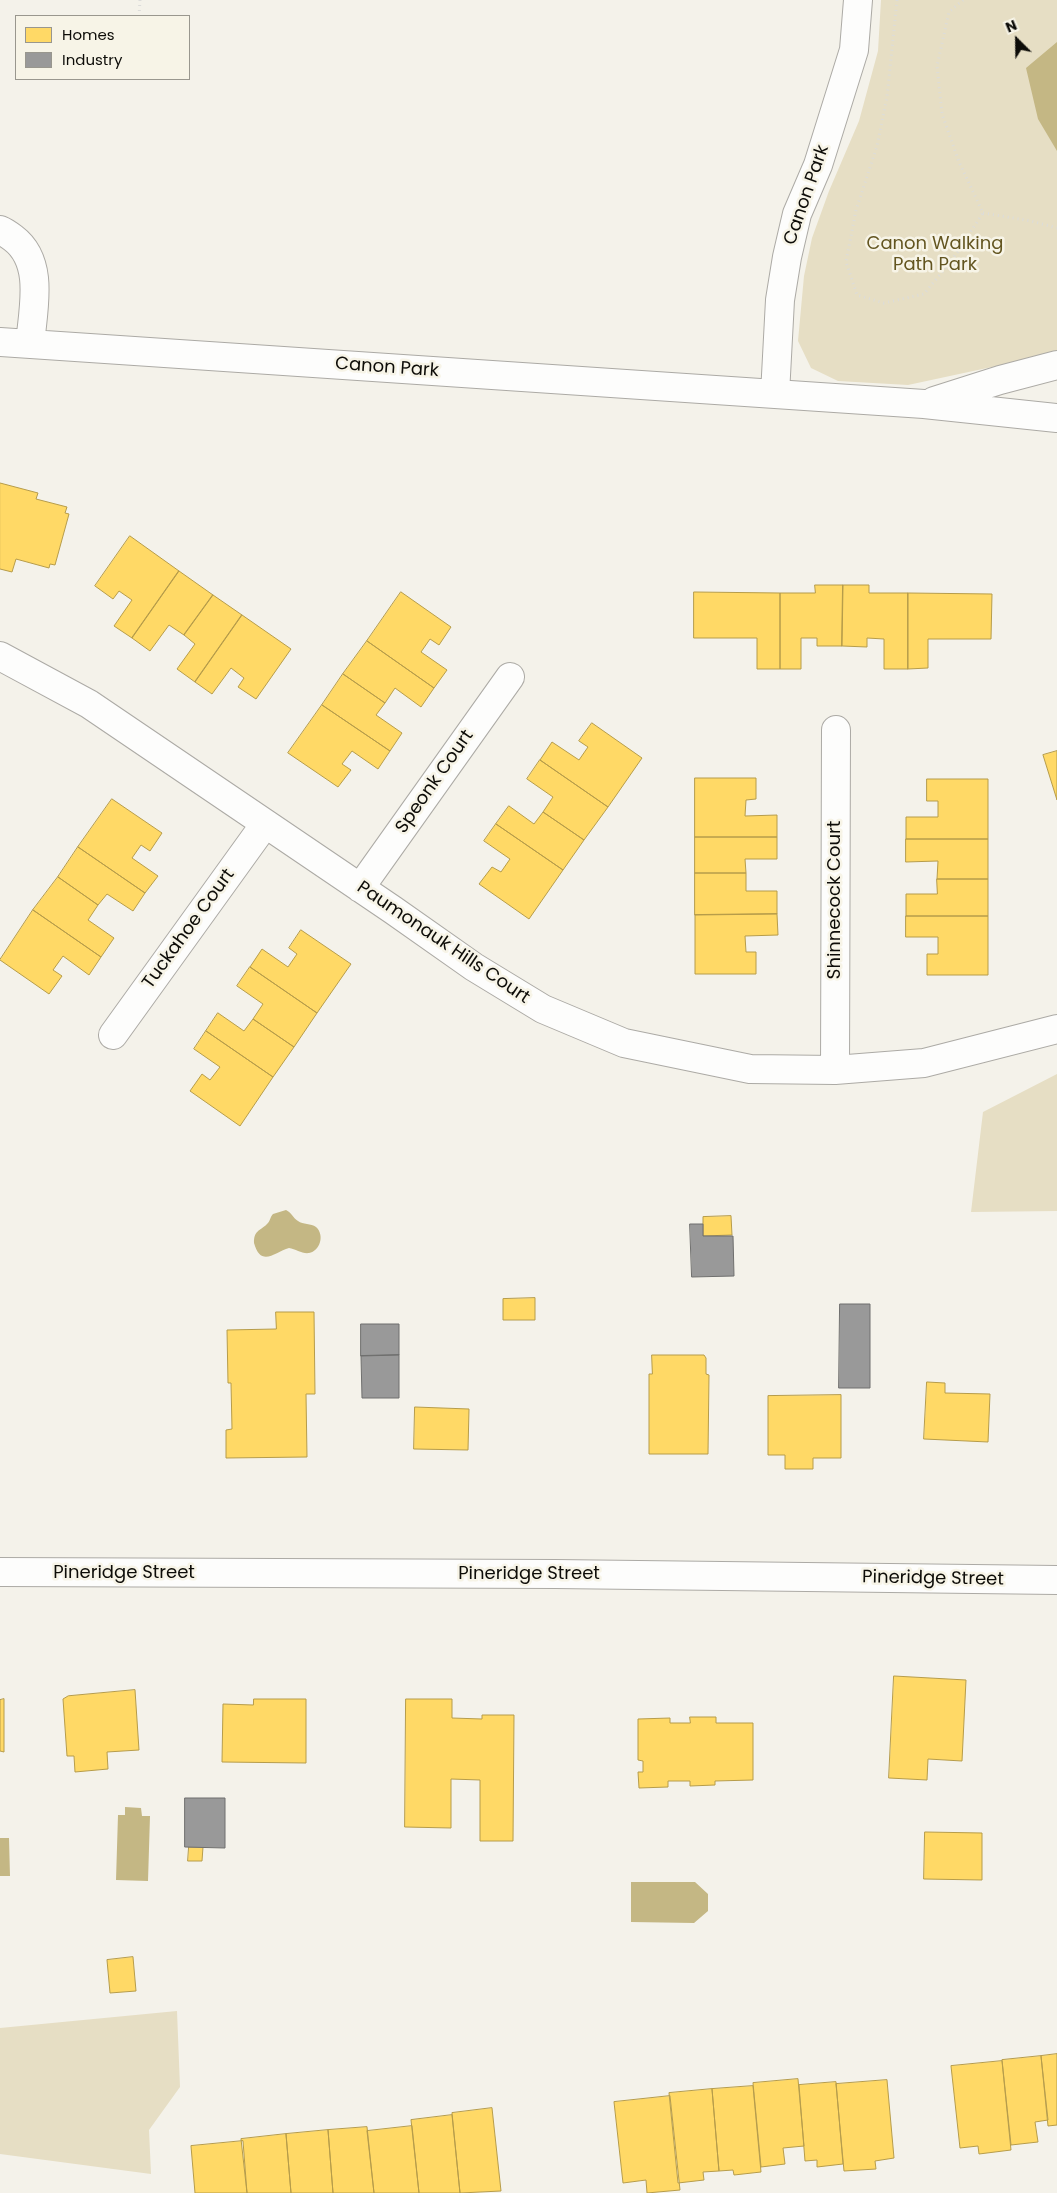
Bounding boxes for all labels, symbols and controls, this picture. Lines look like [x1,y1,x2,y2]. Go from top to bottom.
legend [15,15,190,80]
north arrow [992,15,1042,65]
text: N [1002,15,1020,37]
text: Homes [62,24,115,45]
text: Industry [62,49,122,70]
street label: Canon Park [780,142,834,248]
park label: Canon Walking Path Park [867,233,1003,276]
street label: Canon Park [334,354,440,382]
street label: Speonk Court [391,726,479,838]
street label: Shinnecock Court [824,821,846,979]
street label: Tuckahoe Court [138,865,240,993]
street label: Paumonauk Hills Court [353,877,533,1009]
street label: Pineridge Street [53,1562,195,1584]
street label: Pineridge Street [458,1563,600,1585]
street label: Pineridge Street [862,1567,1004,1591]

